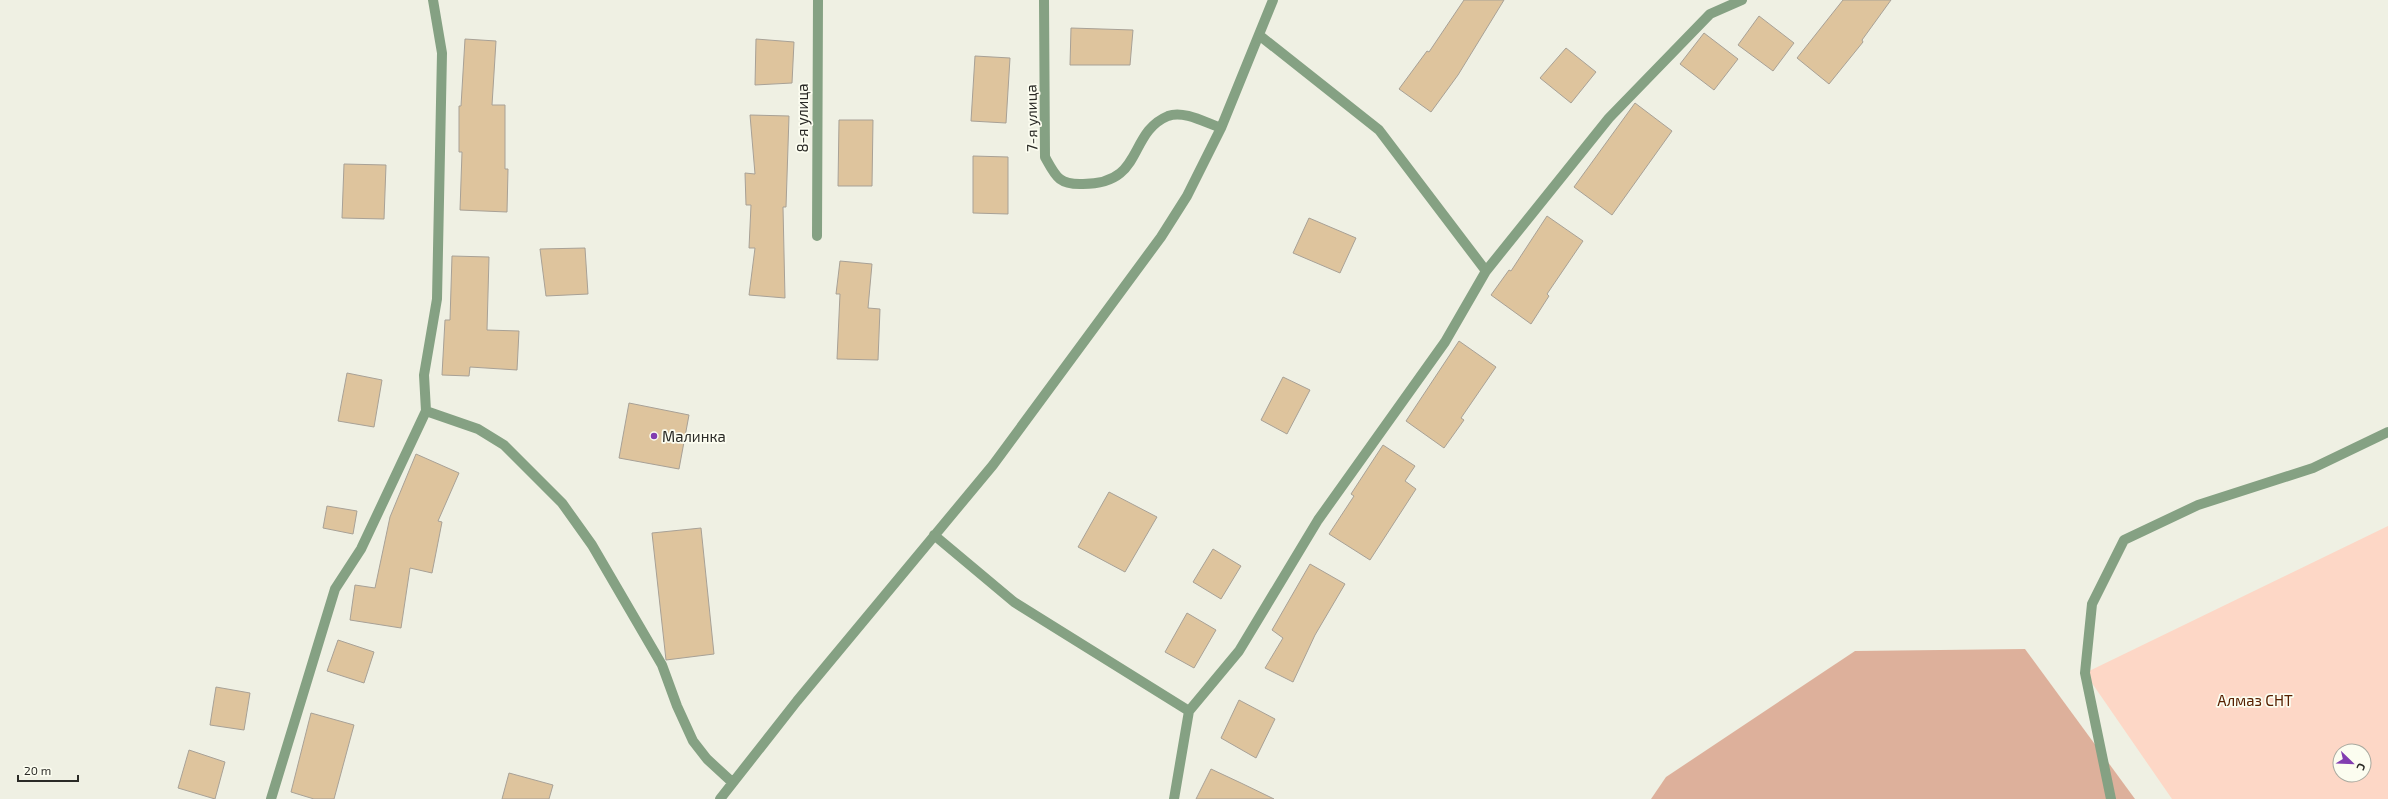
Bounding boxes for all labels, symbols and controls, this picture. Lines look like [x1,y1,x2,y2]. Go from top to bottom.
street label: 8-я улица [793,83,812,153]
street label: 7-я улица [1021,84,1042,152]
place label: Малинка [662,427,726,445]
marker: Малинка [649,431,659,441]
park label: Алмаз СНТ [2217,691,2293,709]
north arrow [2332,743,2372,783]
scale bar [18,757,78,783]
text: С [2354,762,2369,773]
text: 20 m [24,763,51,777]

